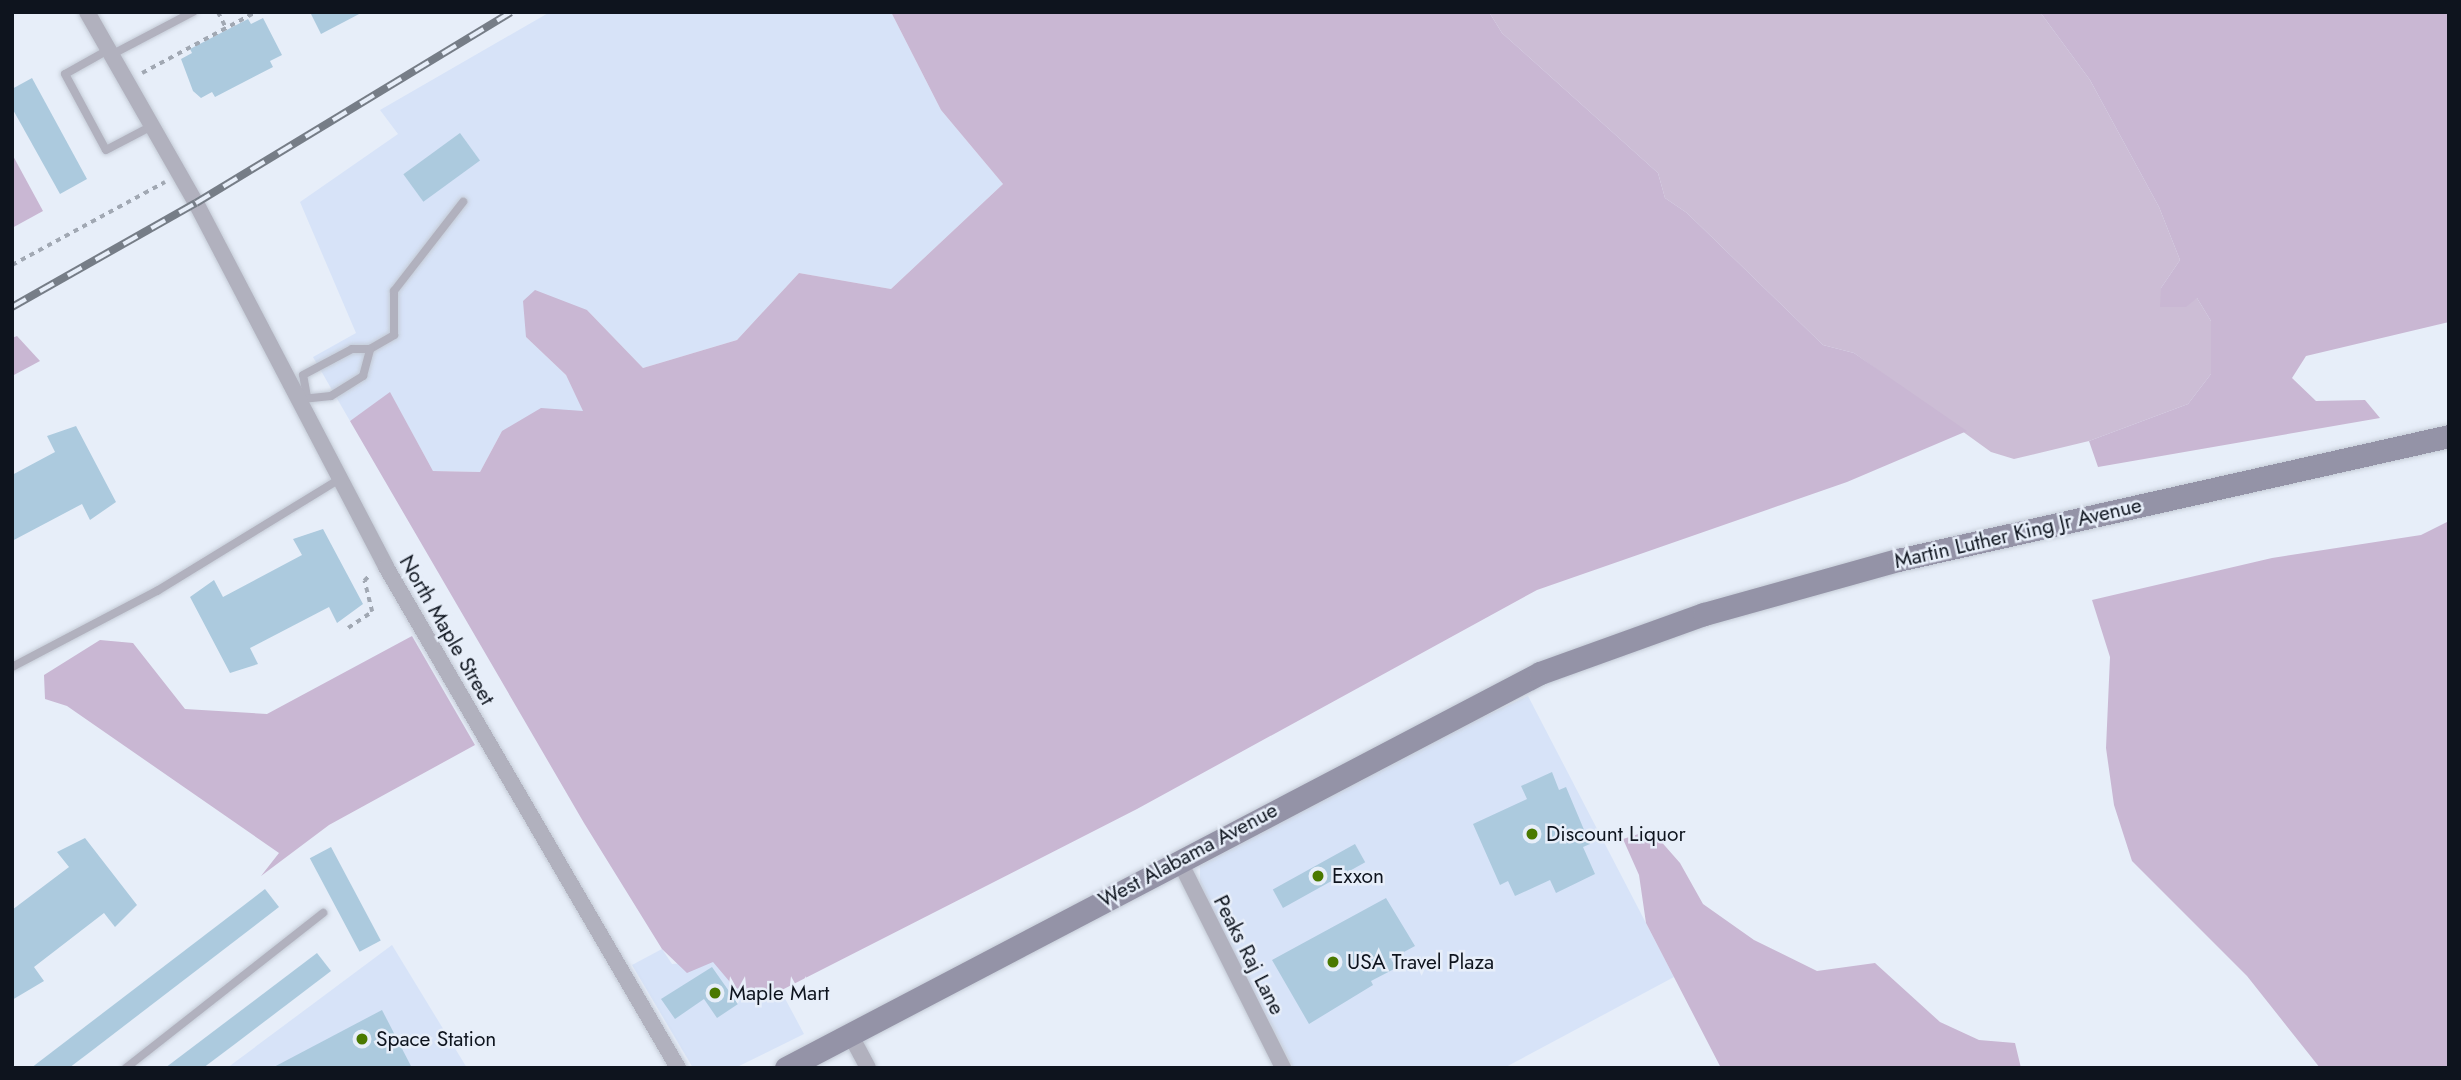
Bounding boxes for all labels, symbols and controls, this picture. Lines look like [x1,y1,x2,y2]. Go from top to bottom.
street label: Martin Luther King Jr Avenue [1892,492,2144,574]
street label: North Maple Street [394,551,500,709]
street label: West Alabama Avenue [1094,797,1282,913]
place label: Discount Liquor [1546,821,1686,847]
marker: Discount Liquor [1524,826,1540,842]
place label: Exxon [1332,863,1384,889]
marker: Exxon [1310,868,1326,884]
street label: Peaks Raj Lane [1208,891,1290,1019]
place label: USA Travel Plaza [1347,949,1494,975]
marker: USA Travel Plaza [1325,954,1341,970]
place label: Maple Mart [729,980,829,1006]
marker: Maple Mart [707,985,723,1001]
place label: Space Station [376,1026,496,1052]
marker: Space Station [354,1031,370,1047]

